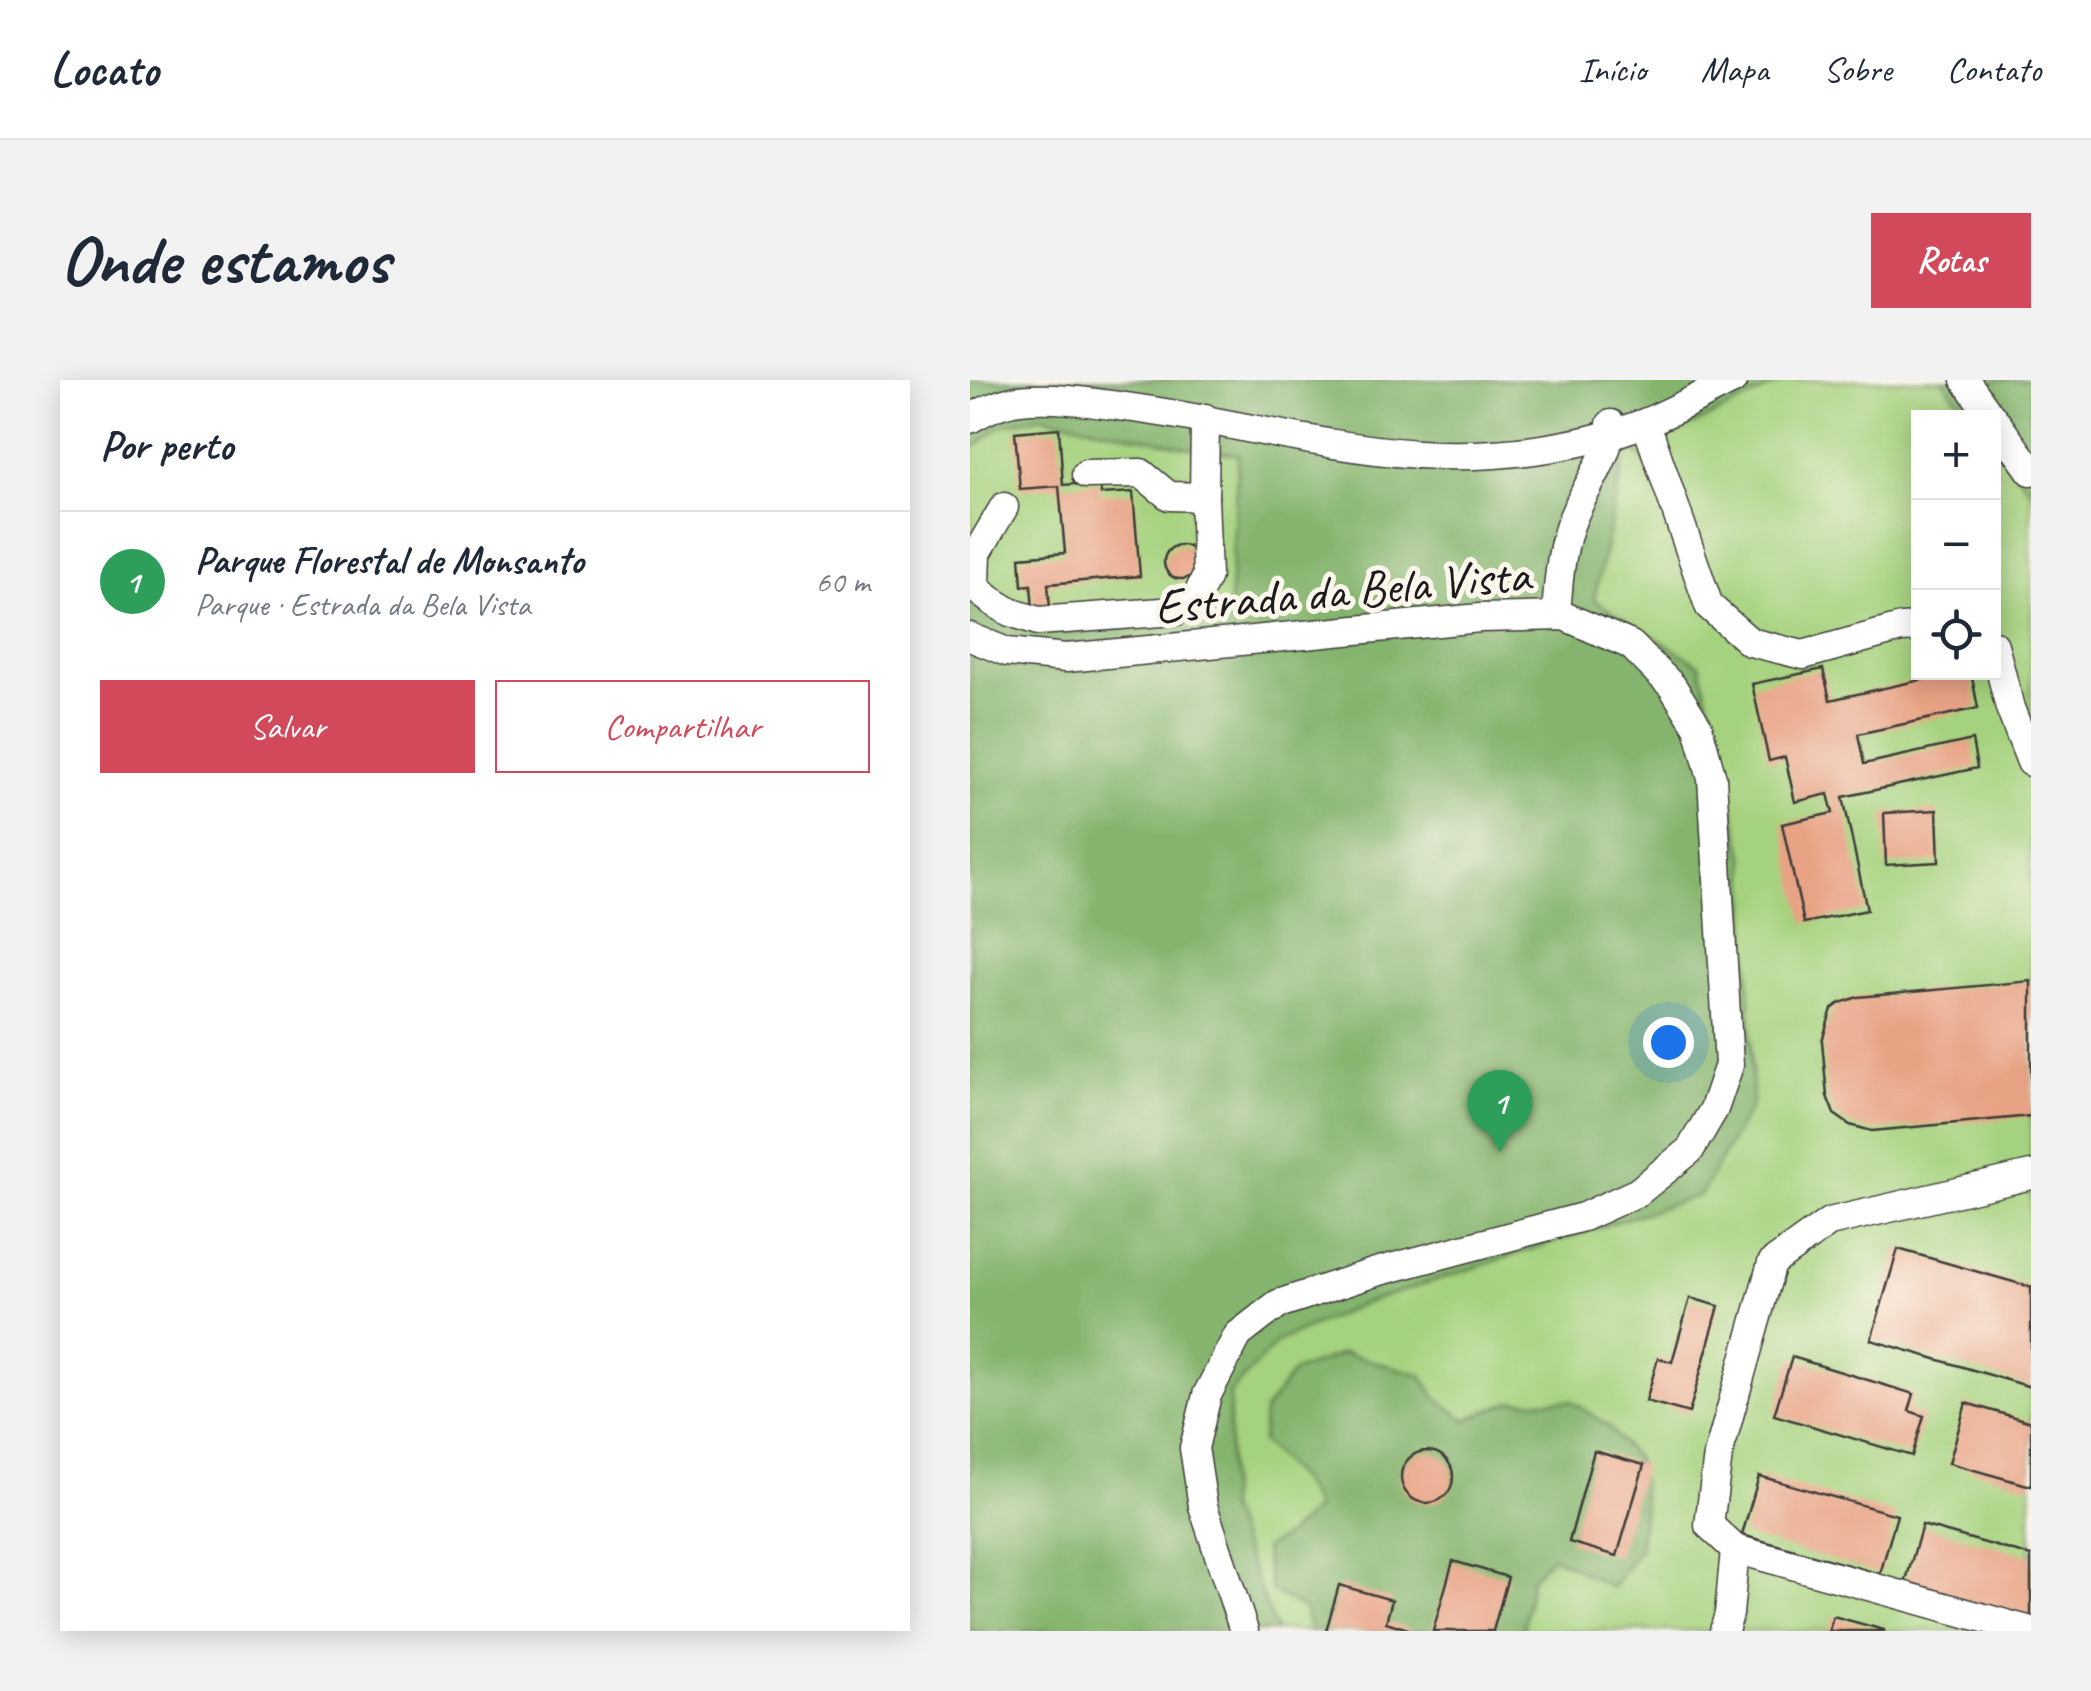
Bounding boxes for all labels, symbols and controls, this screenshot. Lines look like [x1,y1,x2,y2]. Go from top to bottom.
text: Locato [50,39,158,99]
text: Início [1579,47,1646,92]
text: Mapa [1701,47,1769,92]
text: Sobre [1824,47,1892,92]
text: Contato [1947,47,2041,92]
button: Rotas [1871,213,2031,308]
text: Onde estamos [60,216,389,304]
map controls [1911,410,2001,680]
button: + [1911,410,2001,500]
text: Por perto [100,419,233,472]
button: − [1911,500,2001,590]
text: Parque Florestal de Monsanto [195,537,584,584]
street label: Estrada da Bela Vista [1152,542,1535,638]
text: 1 [125,561,140,602]
text: 60 m [816,561,870,602]
text: Parque · Estrada da Bela Vista [195,584,531,625]
button: locate [1911,590,2001,680]
button: Salvar [100,680,475,773]
button: Compartilhar [495,680,870,773]
your location [1643,1017,1694,1068]
pin: 1 [1468,1070,1532,1152]

